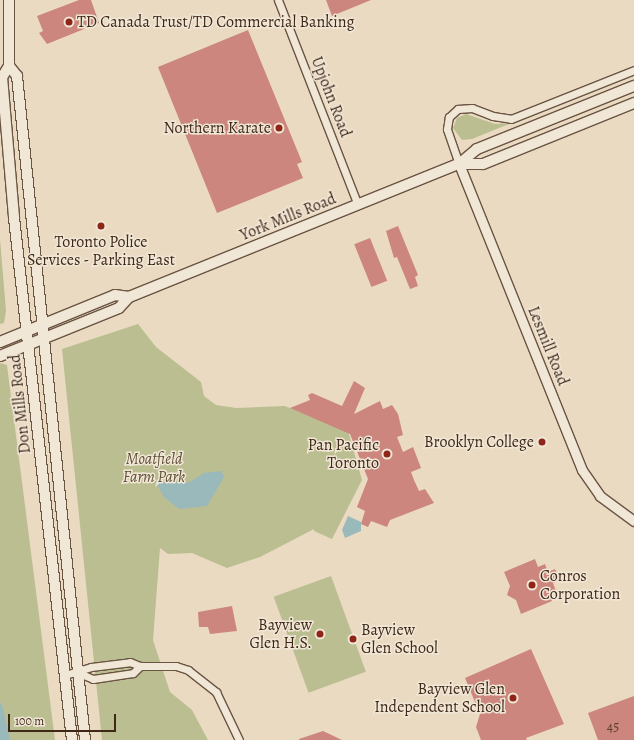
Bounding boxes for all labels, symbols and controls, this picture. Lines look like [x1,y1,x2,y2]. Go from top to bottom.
place label: TD Canada Trust/TD Commercial Banking [77,12,355,32]
marker: TD Canada Trust/TD Commercial Banking [64,17,74,27]
street label: Upjohn Road [307,54,355,140]
place label: Northern Karate [163,118,271,138]
marker: Northern Karate [274,123,284,133]
street label: York Mills Road [237,189,339,245]
marker: Toronto Police Services - Parking East [96,221,106,231]
place label: Toronto Police Services - Parking East [27,232,175,270]
street label: Lesmill Road [523,304,573,388]
street label: Don Mills Road [5,353,35,455]
place label: Brooklyn College [424,432,534,452]
place label: Pan Pacific Toronto [308,435,379,473]
marker: Brooklyn College [537,437,547,447]
park label: Moatfield Farm Park [123,449,185,487]
marker: Pan Pacific Toronto [382,449,392,459]
place label: Conros Corporation [540,566,620,604]
marker: Conros Corporation [527,580,537,590]
place label: Bayview Glen H.S. [250,615,312,653]
place label: Bayview Glen School [361,620,438,658]
marker: Bayview Glen H.S. [315,629,325,639]
marker: Bayview Glen School [348,634,358,644]
place label: Bayview Glen Independent School [374,679,505,717]
marker: Bayview Glen Independent School [508,693,518,703]
scale bar [10,706,118,732]
text: 100 m [15,713,44,729]
house number: 45 [607,719,619,735]

